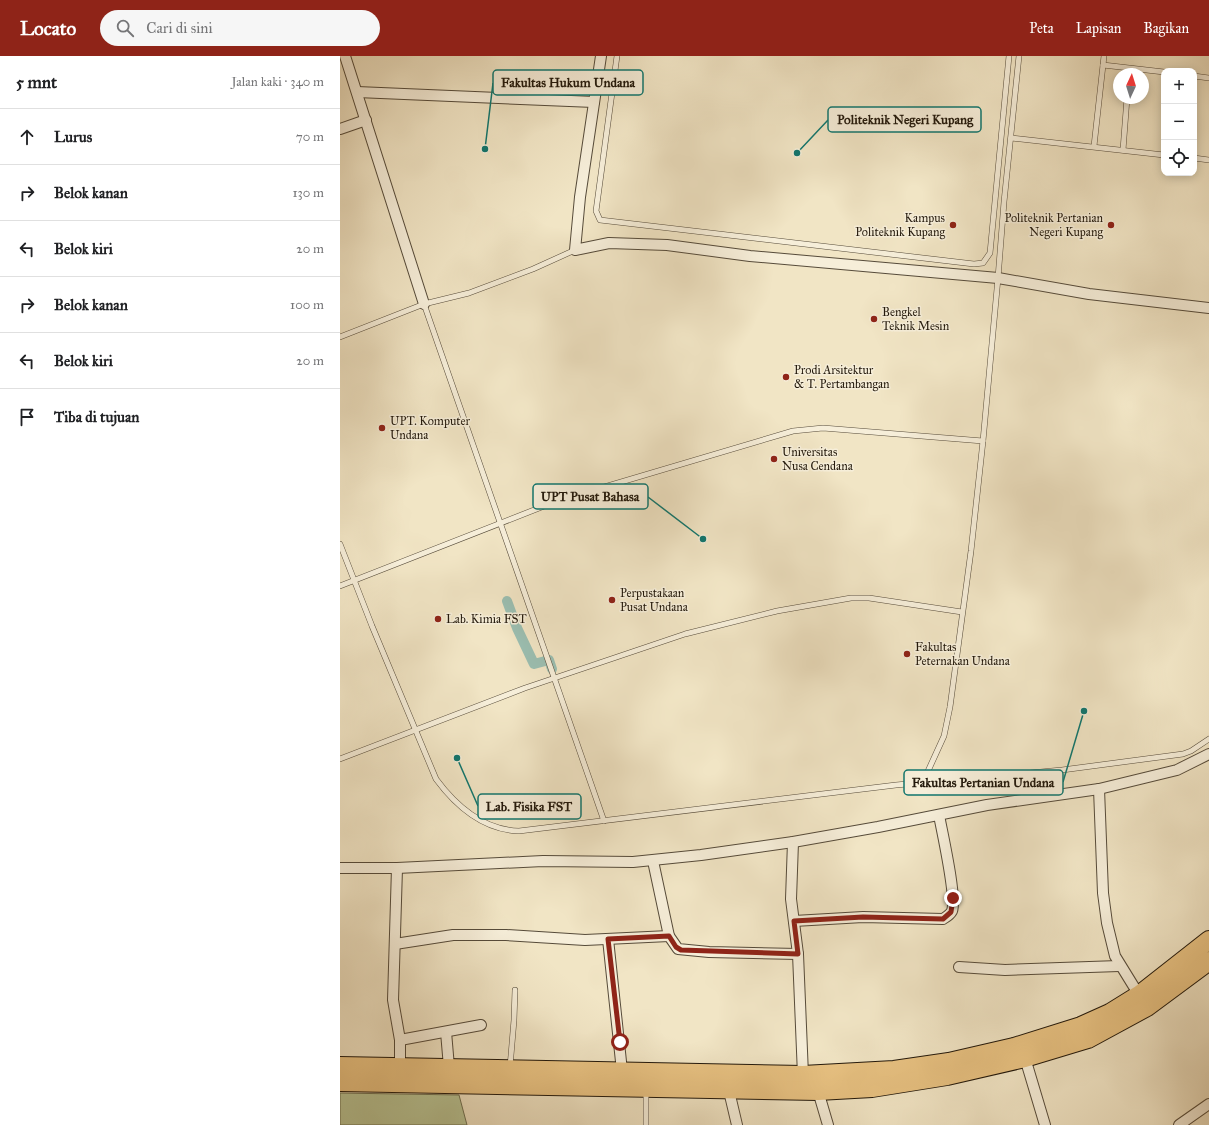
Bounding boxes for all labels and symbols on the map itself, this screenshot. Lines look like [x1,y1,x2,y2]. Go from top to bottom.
north arrow [1113,68,1149,104]
callout: Fakultas Hukum Undana [493,70,643,95]
text: Fakultas Hukum Undana [501,75,636,91]
callout: Politeknik Negeri Kupang [828,107,981,132]
text: Politeknik Negeri Kupang [837,112,974,128]
place label: Kampus Politeknik Kupang [855,211,945,240]
place label: Politeknik Pertanian Negeri Kupang [1004,211,1104,240]
marker: Kampus Politeknik Kupang [948,220,958,230]
marker: Politeknik Pertanian Negeri Kupang [1106,220,1116,230]
place label: Bengkel Teknik Mesin [882,305,950,333]
marker: Bengkel Teknik Mesin [869,314,879,324]
place label: Prodi Arsitektur & T. Pertambangan [794,363,890,392]
marker: Prodi Arsitektur & T. Pertambangan [781,372,791,382]
place label: UPT. Komputer Undana [390,414,471,442]
marker: UPT. Komputer Undana [377,423,387,433]
place label: Universitas Nusa Cendana [782,445,854,473]
marker: Universitas Nusa Cendana [769,454,779,464]
callout: UPT Pusat Bahasa [533,484,648,509]
text: UPT Pusat Bahasa [541,489,640,505]
place label: Perpustakaan Pusat Undana [620,586,689,614]
marker: Perpustakaan Pusat Undana [607,595,617,605]
place label: Lab. Kimia FST [446,612,527,626]
marker: Lab. Kimia FST [433,614,443,624]
place label: Fakultas Peternakan Undana [915,640,1011,668]
marker: Fakultas Peternakan Undana [902,649,912,659]
callout: Fakultas Pertanian Undana [904,770,1063,795]
text: Fakultas Pertanian Undana [912,775,1055,791]
callout: Lab. Fisika FST [478,794,581,819]
text: Lab. Fisika FST [486,799,572,815]
route end [944,889,962,907]
route start [611,1033,629,1051]

